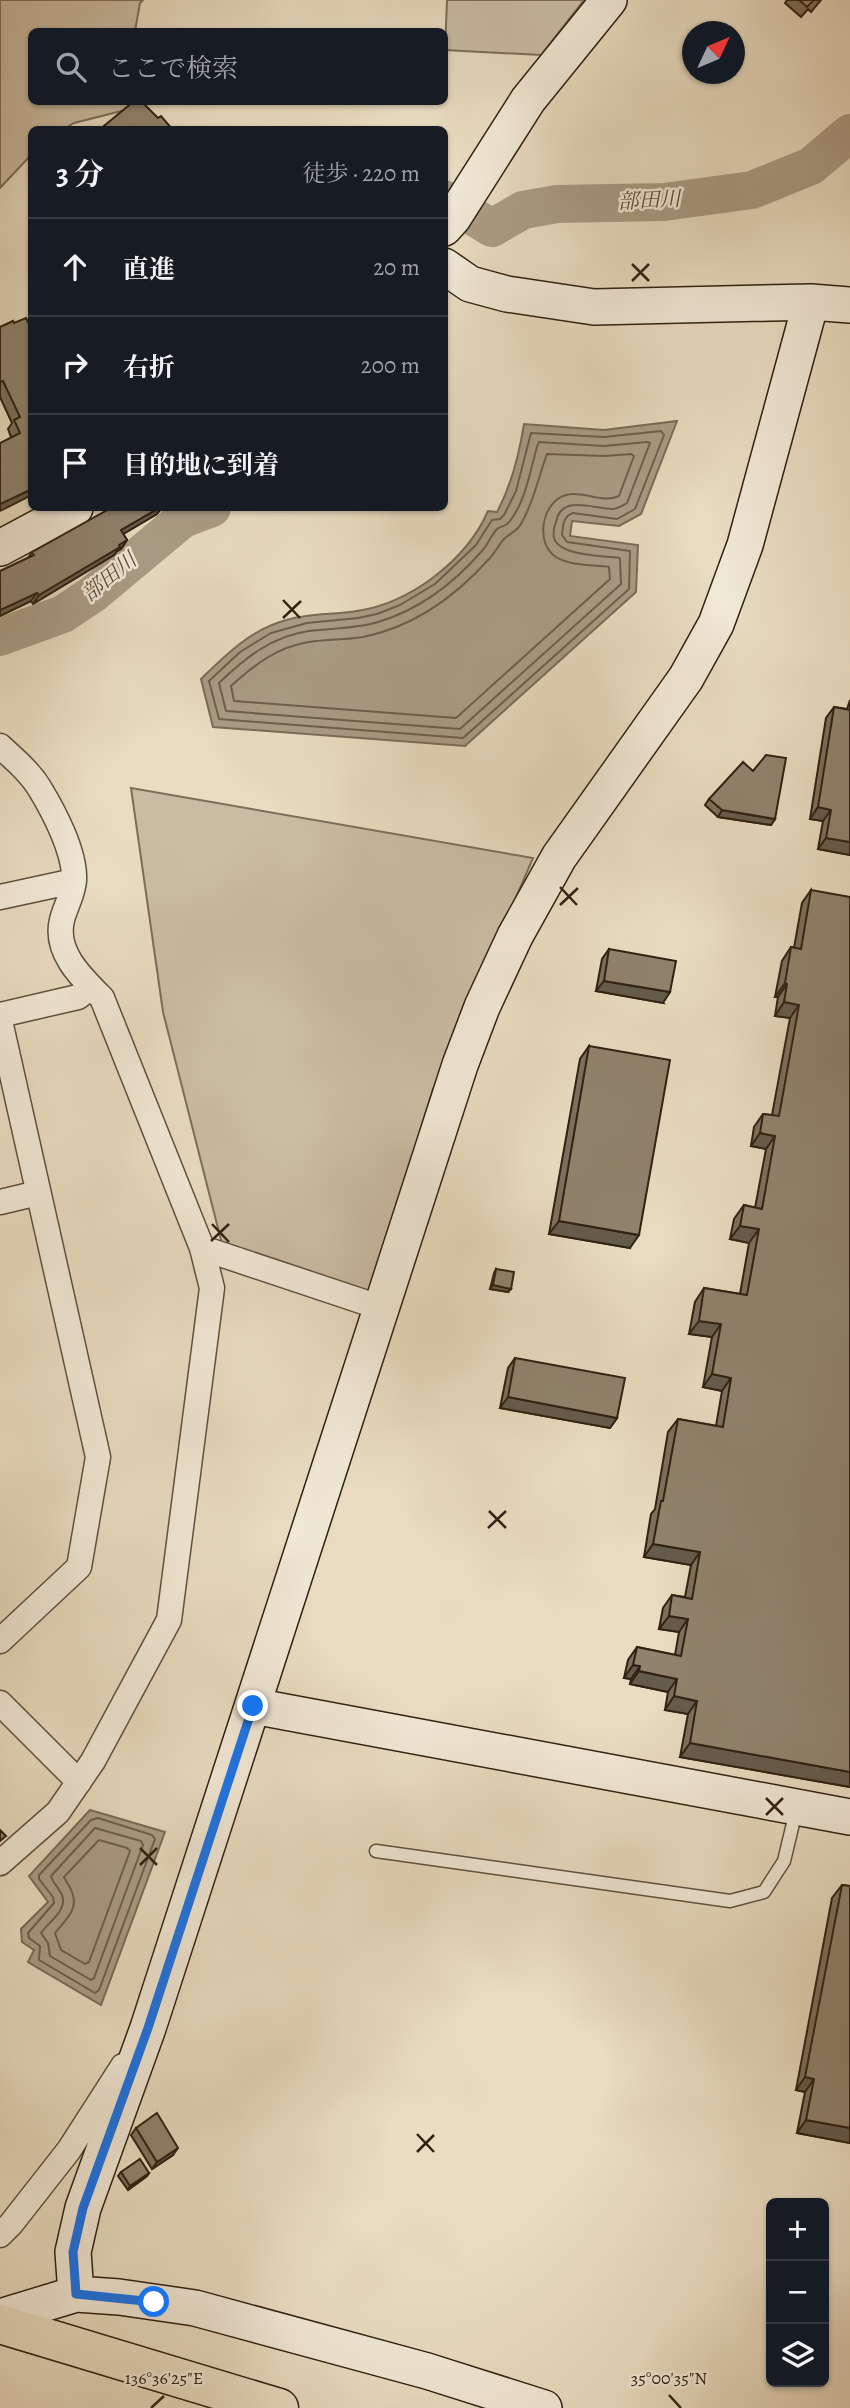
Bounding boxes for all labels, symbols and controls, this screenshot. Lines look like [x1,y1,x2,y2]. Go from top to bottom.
north arrow [682,21,745,84]
search box [28,28,448,105]
icon: search [52,48,90,86]
text: ここで検索 [108,51,238,86]
text: 3 分 [56,154,104,194]
text: 徒歩 · 220 m [303,158,420,189]
water label: 部田川 [617,184,683,216]
icon: ahead [56,248,94,286]
text: 直進 [123,252,175,287]
text: 20 m [373,252,420,283]
icon: right [56,346,94,384]
text: 右折 [123,350,175,385]
text: 200 m [361,350,420,381]
icon: arrive [56,444,94,482]
text: 目的地に到着 [123,448,279,483]
water label: 部田川 [76,545,144,608]
route end [237,1690,268,1721]
map controls [766,2198,829,2387]
button: + [766,2198,829,2261]
button: − [766,2261,829,2324]
route start [138,2286,169,2317]
button: layers [766,2324,829,2387]
text: 136°36'25"E [125,2366,203,2390]
text: 35°00'35"N [631,2366,707,2390]

